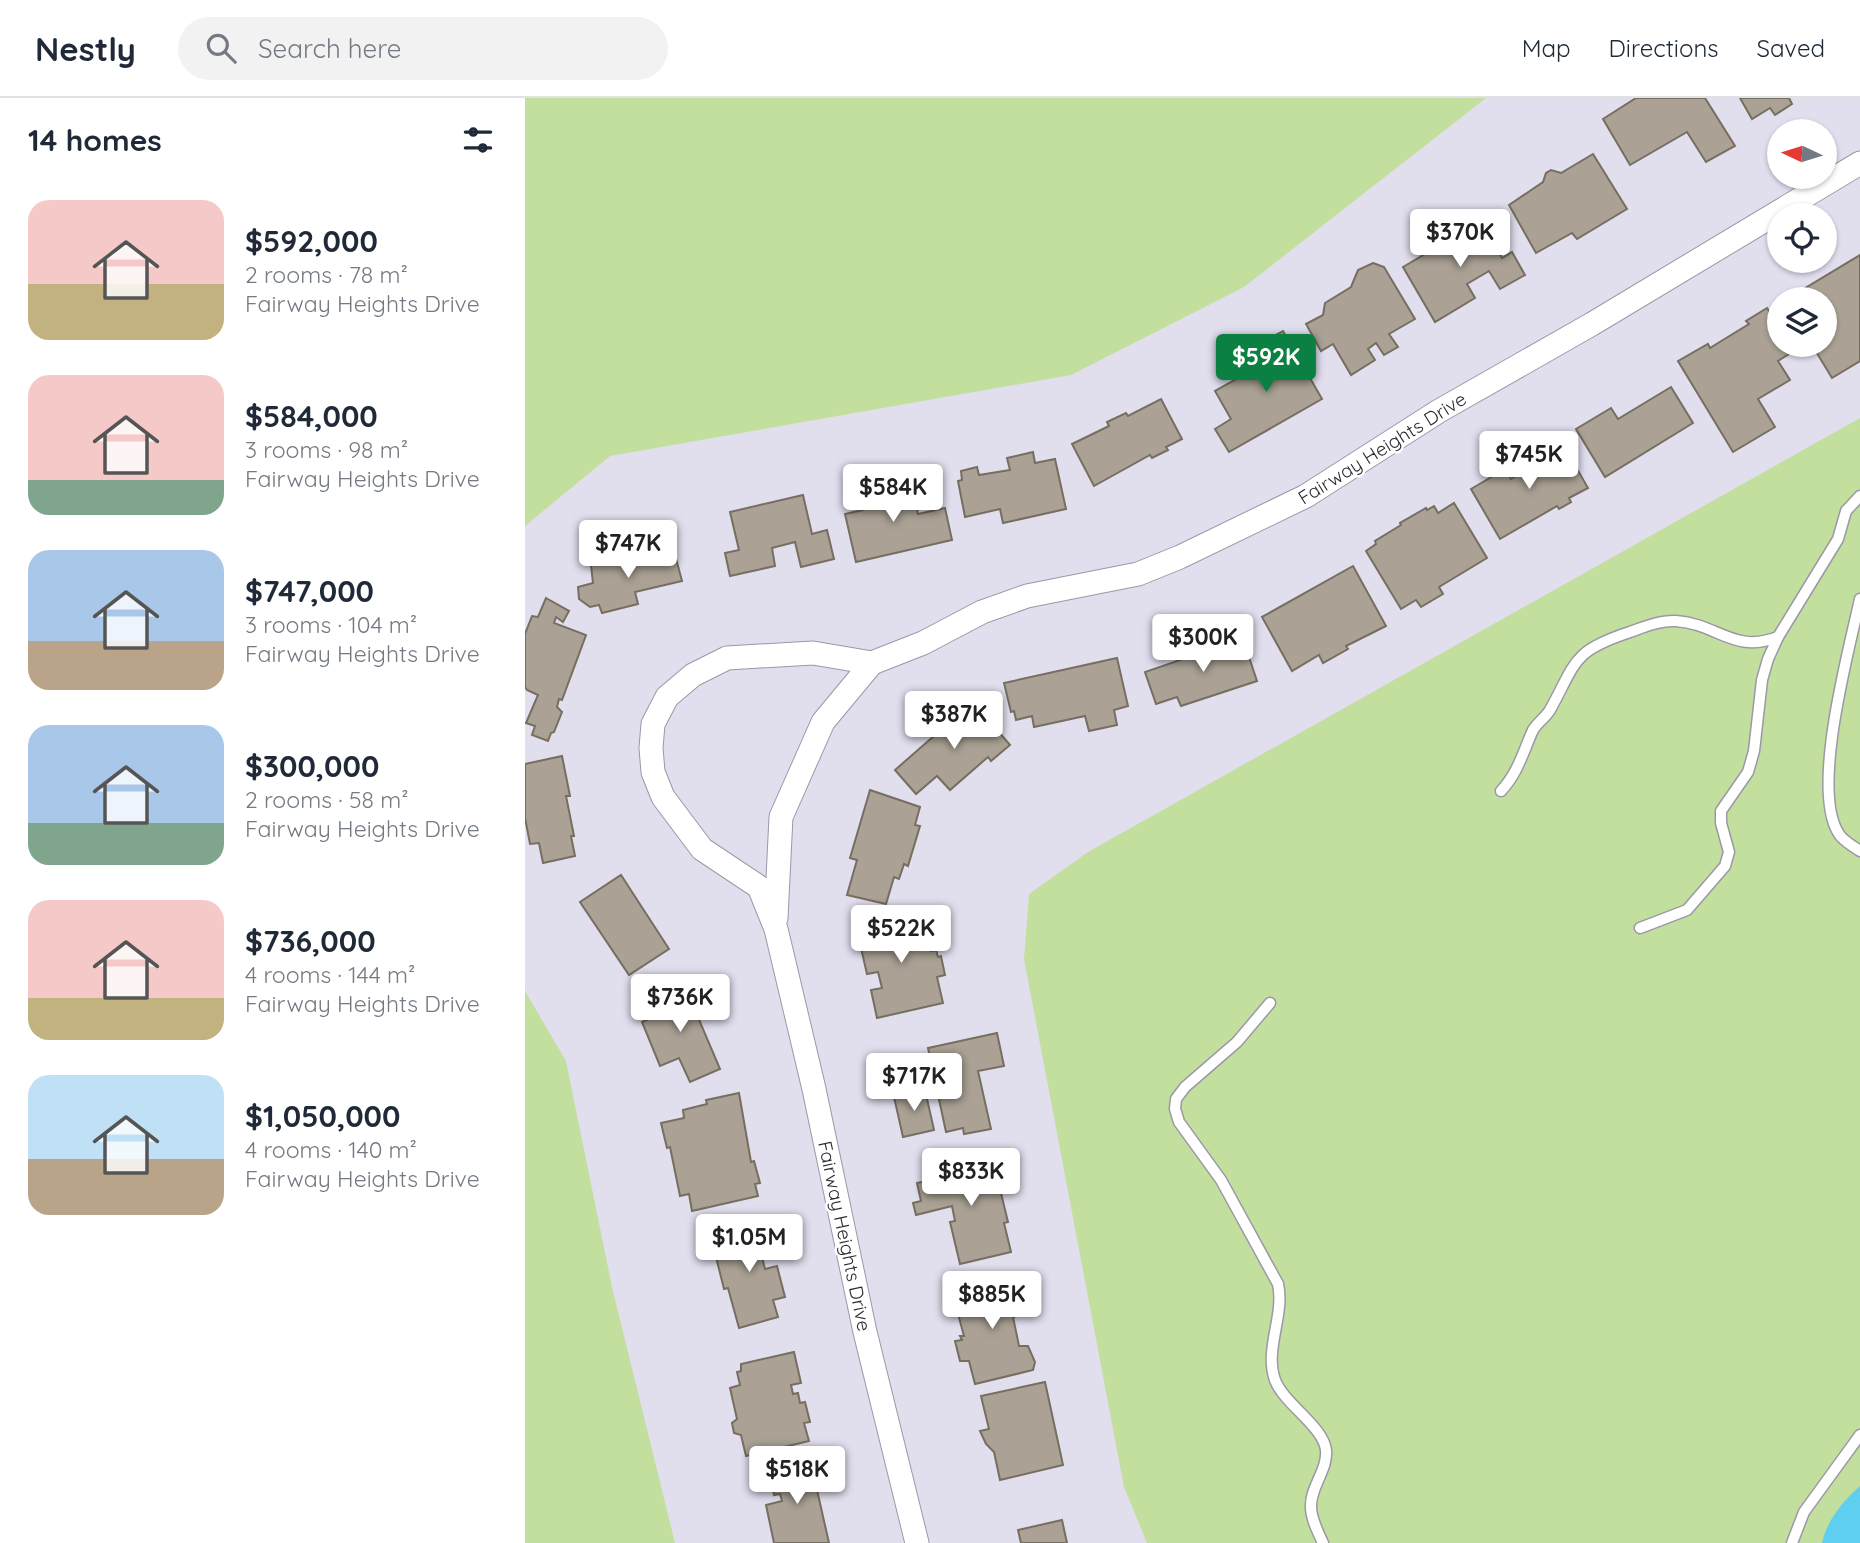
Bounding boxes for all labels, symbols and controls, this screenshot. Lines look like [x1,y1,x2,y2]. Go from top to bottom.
search box [178,17,668,80]
text: Nestly [35,28,136,69]
icon: search [202,29,240,67]
text: Search here [258,32,401,65]
text: Map [1522,33,1571,63]
text: Directions [1609,33,1719,63]
text: Saved [1757,33,1825,63]
north arrow [1767,119,1837,189]
map controls [1767,119,1837,357]
text: 14 homes [28,121,162,159]
icon: filters [459,121,497,159]
button: locate [1767,203,1837,273]
pin: $370K [1411,209,1509,269]
text: $370K [1426,217,1494,246]
text: $592,000 [245,222,378,260]
icon: home [84,228,168,312]
text: 2 rooms · 78 m² [245,260,408,289]
button: layers [1767,287,1837,357]
text: Fairway Heights Drive [245,289,480,318]
pin: $592K [1217,334,1315,394]
text: $592K [1232,342,1300,371]
street label: Fairway Heights Drive [1293,386,1471,510]
text: $584,000 [245,397,378,435]
icon: home [84,403,168,487]
pin: $745K [1480,432,1578,491]
text: 3 rooms · 98 m² [245,435,408,464]
text: $745K [1495,439,1563,468]
text: Fairway Heights Drive [245,464,480,493]
pin: $584K [844,464,942,524]
text: $584K [859,472,927,501]
pin: $747K [579,520,677,580]
text: $747K [595,528,661,557]
text: $747,000 [245,572,374,610]
icon: home [84,578,168,662]
text: 3 rooms · 104 m² [245,610,417,639]
pin: $300K [1154,614,1252,674]
text: $300K [1168,622,1238,651]
text: Fairway Heights Drive [245,639,480,668]
pin: $387K [905,692,1003,751]
text: $387K [921,699,987,728]
text: $300,000 [245,747,379,785]
icon: home [84,753,168,837]
text: 2 rooms · 58 m² [245,785,408,814]
text: Fairway Heights Drive [245,814,480,843]
pin: $522K [852,906,950,965]
text: $522K [867,913,935,942]
text: $736,000 [245,922,376,960]
icon: home [84,928,168,1012]
text: 4 rooms · 144 m² [245,960,415,989]
pin: $736K [631,974,729,1034]
text: $736K [647,982,713,1011]
text: Fairway Heights Drive [245,989,480,1018]
pin: $717K [865,1054,963,1113]
text: $717K [882,1061,946,1090]
text: $1,050,000 [245,1097,400,1135]
icon: home [84,1103,168,1187]
text: 4 rooms · 140 m² [245,1135,417,1164]
street label: Fairway Heights Drive [813,1139,877,1333]
pin: $833K [922,1148,1020,1208]
text: $833K [938,1156,1004,1185]
text: Fairway Heights Drive [245,1164,480,1193]
pin: $1.05M [692,1214,806,1274]
text: $1.05M [712,1222,786,1251]
pin: $885K [943,1272,1041,1331]
text: $885K [958,1279,1026,1308]
pin: $518K [748,1446,846,1506]
text: $518K [765,1454,829,1483]

